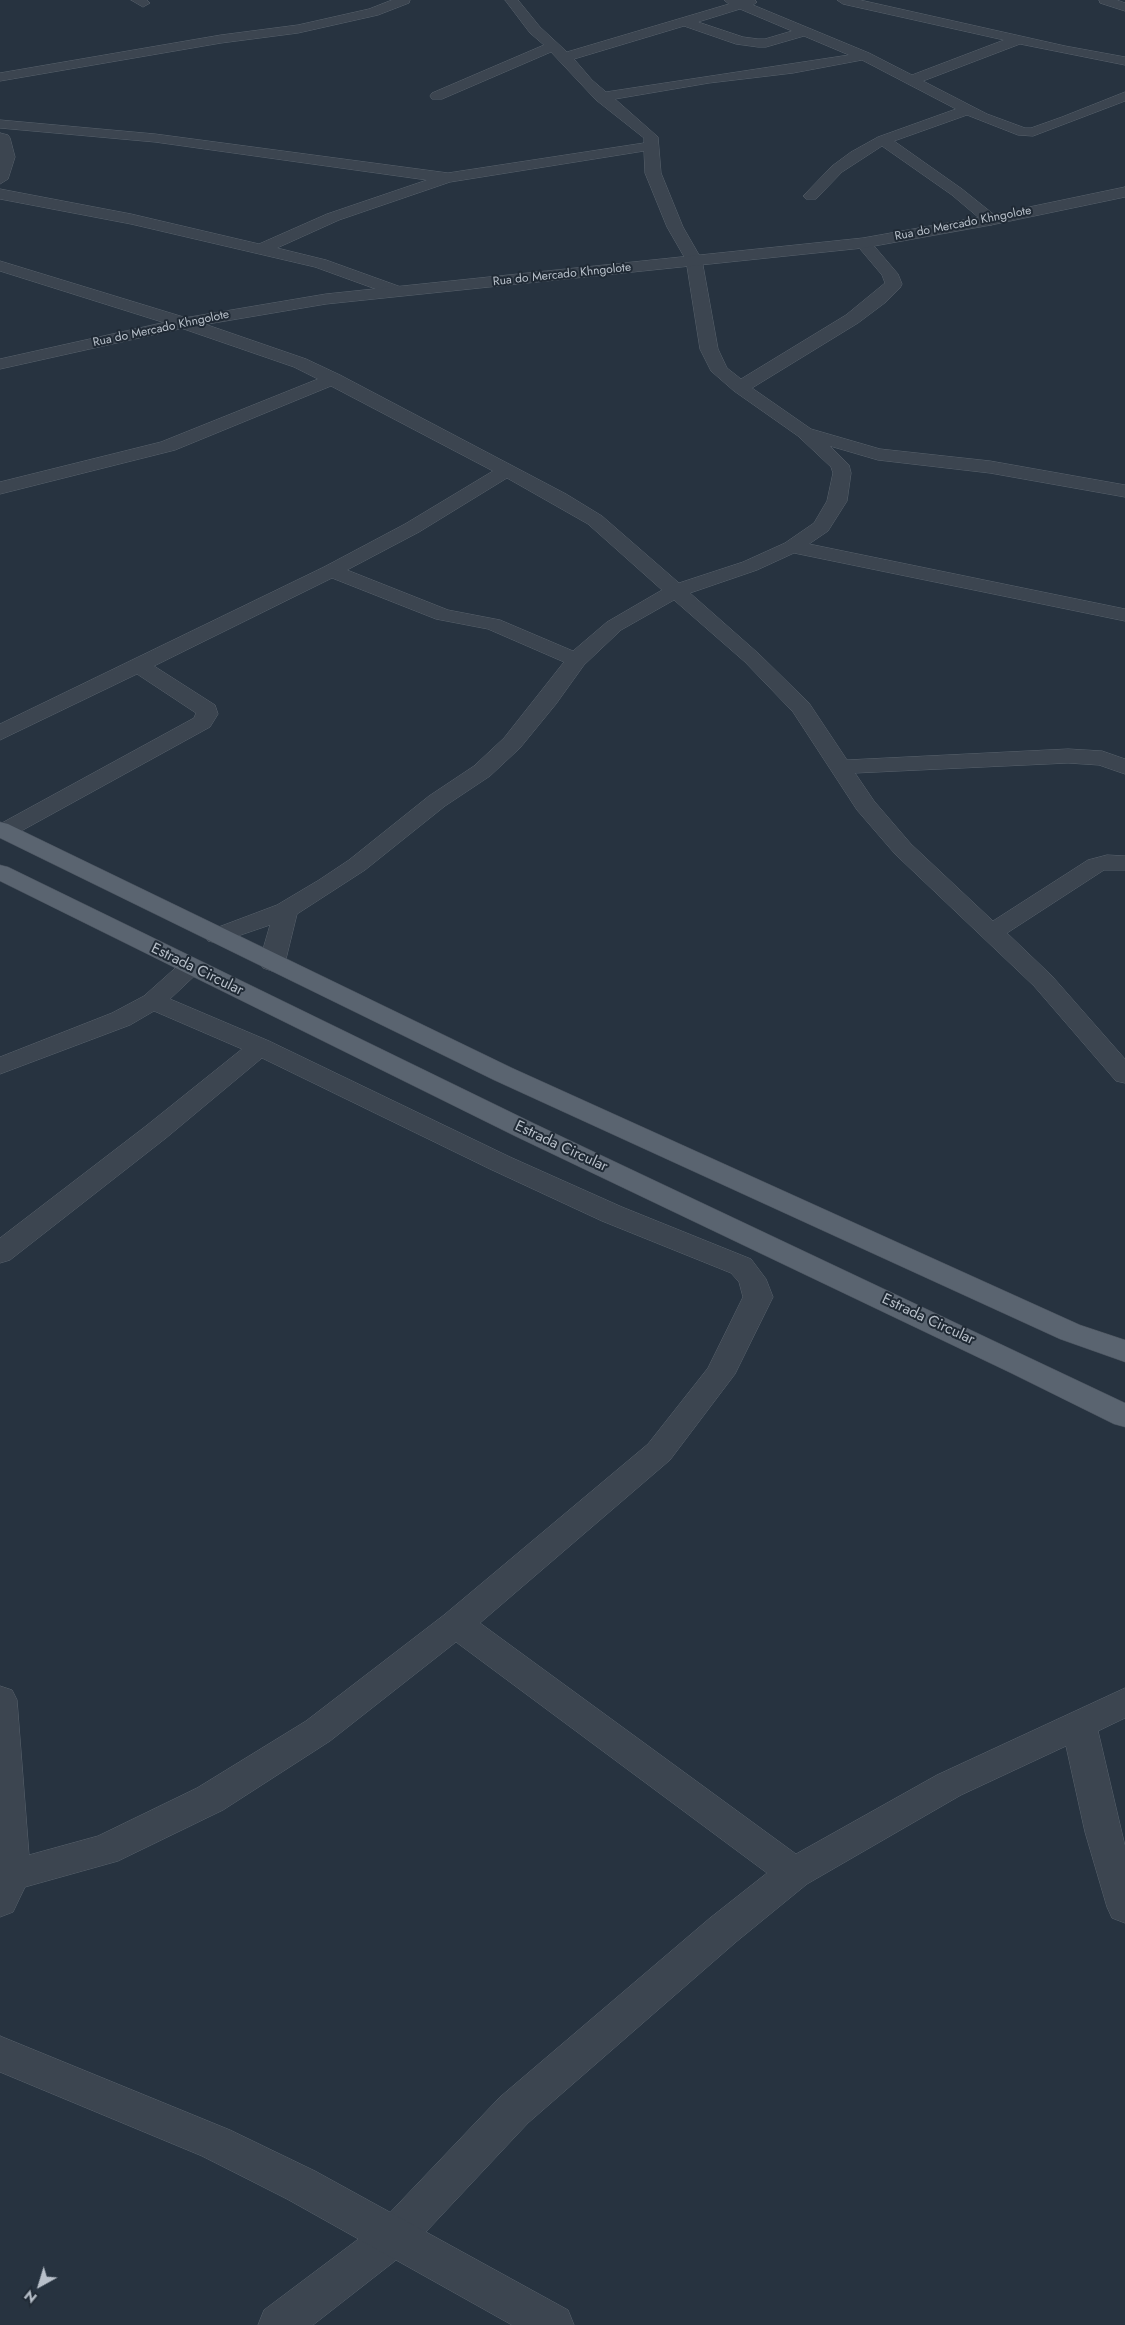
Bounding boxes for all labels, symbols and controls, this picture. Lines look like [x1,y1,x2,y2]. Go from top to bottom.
street label: Rua do Mercado Khngolote [893,204,1033,244]
street label: Rua do Mercado Khngolote [492,261,632,289]
street label: Rua do Mercado Khngolote [92,308,230,350]
street label: Estrada Circular [148,940,246,1000]
street label: Estrada Circular [512,1118,610,1176]
street label: Estrada Circular [879,1291,977,1349]
north arrow [15,2260,65,2310]
text: N [20,2285,41,2308]

